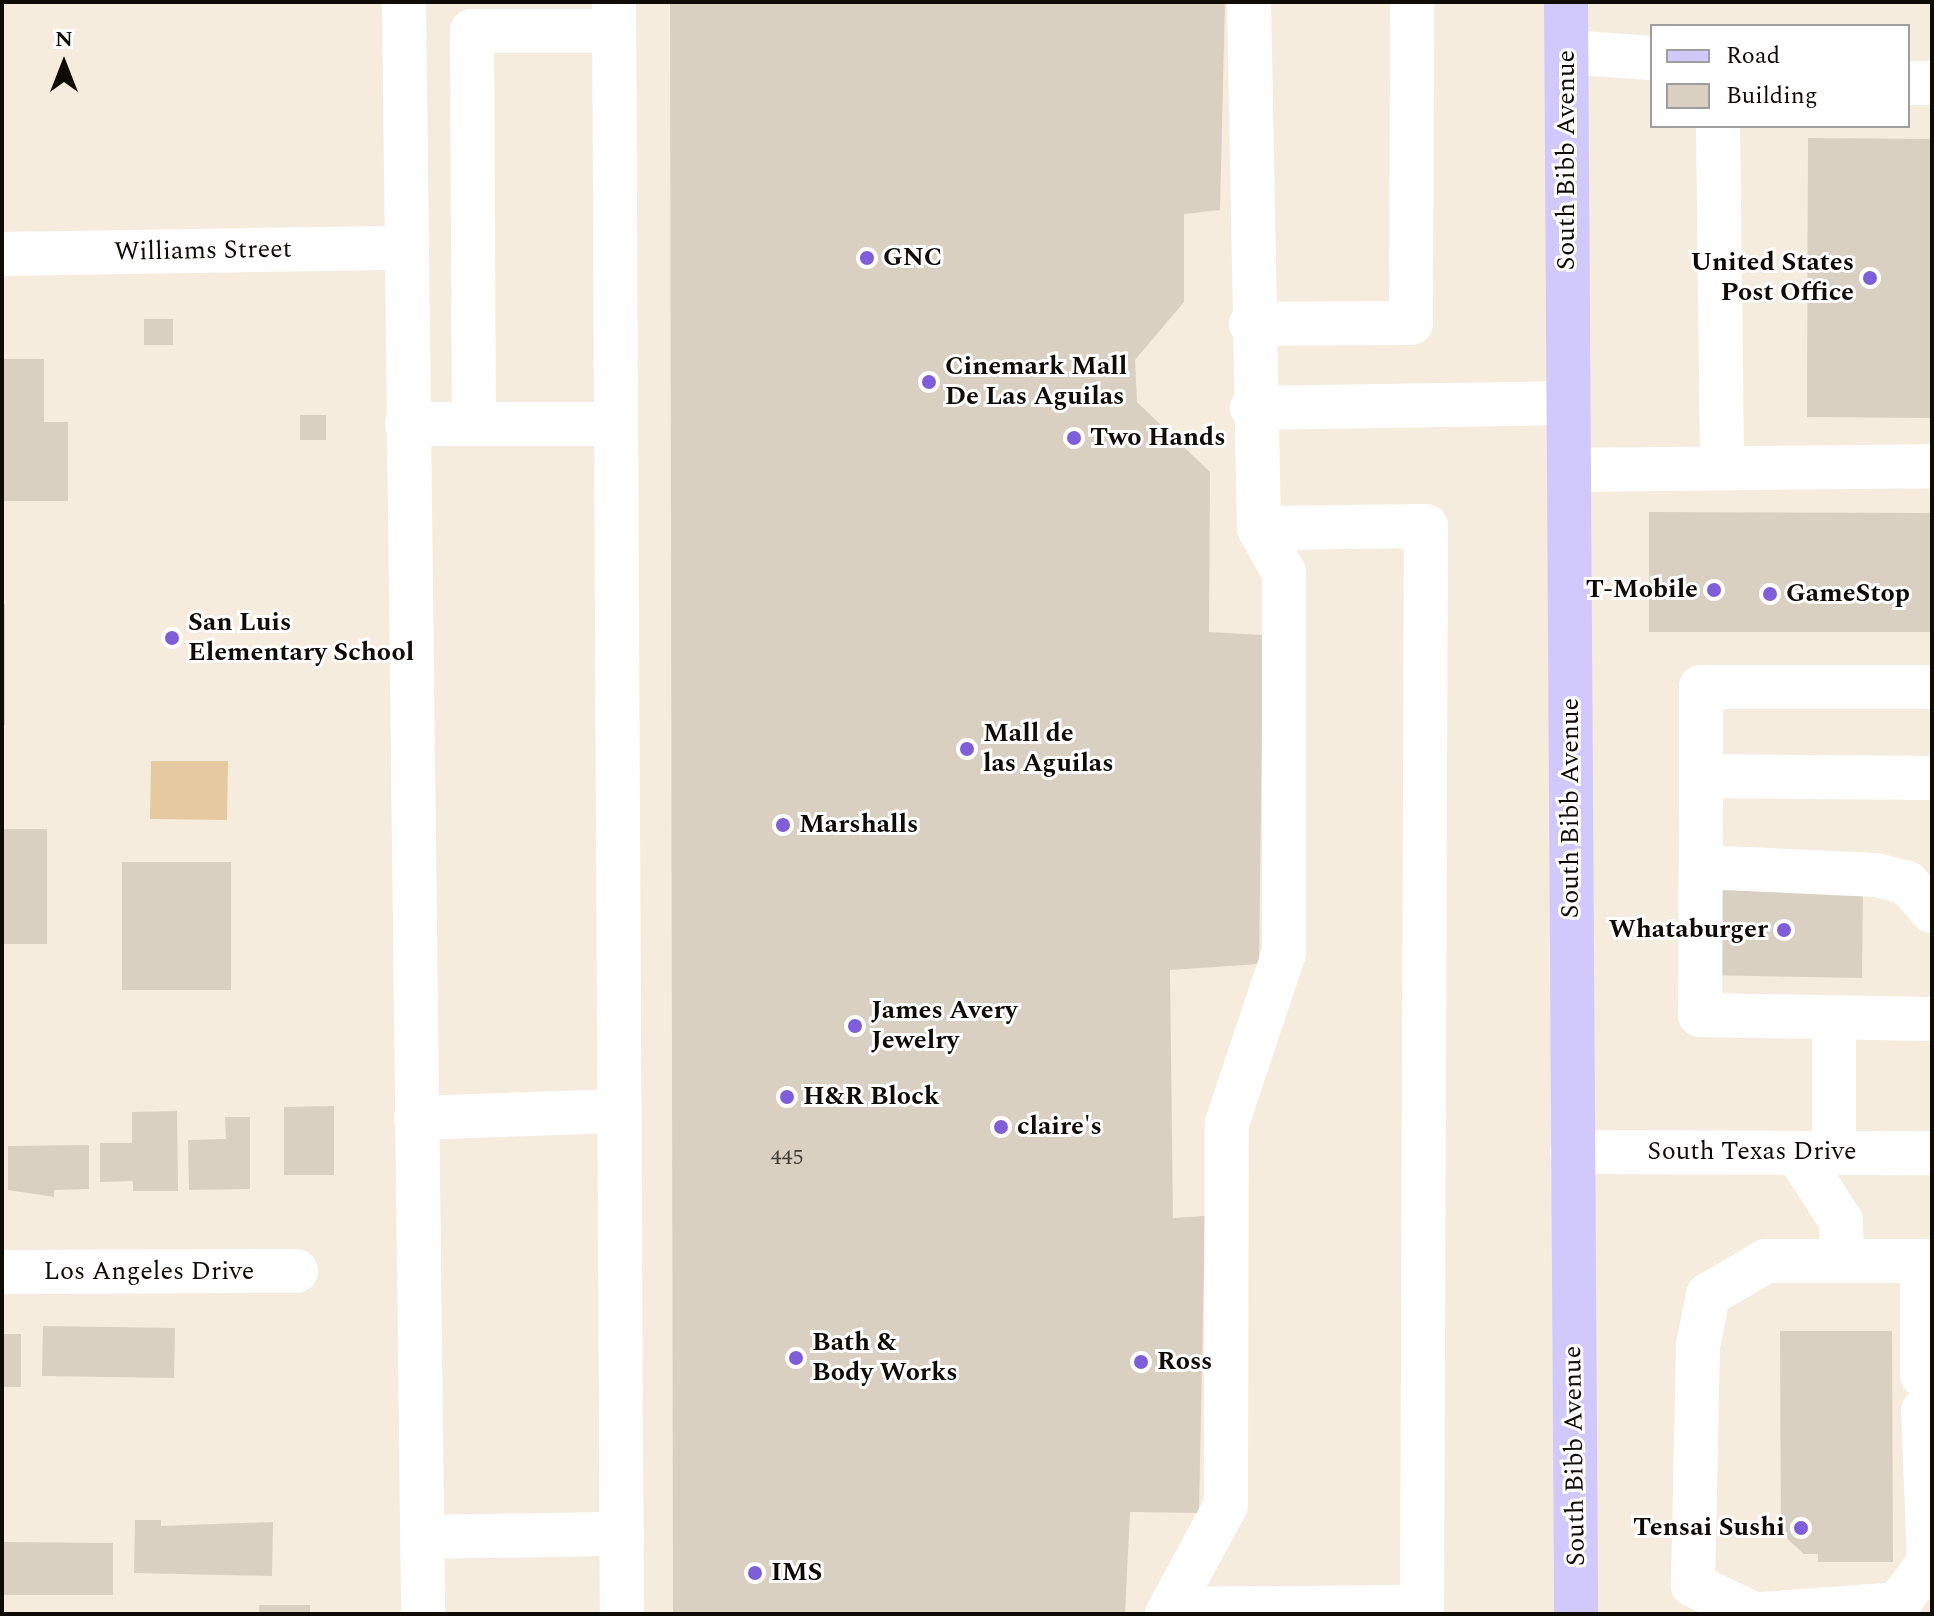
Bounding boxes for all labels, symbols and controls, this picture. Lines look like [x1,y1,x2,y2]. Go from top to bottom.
text: N [55,23,73,56]
north arrow [24,24,104,104]
legend [1650,24,1910,128]
text: Road [1726,38,1780,74]
street label: South Bibb Avenue [1551,50,1583,270]
text: Building [1726,78,1818,114]
street label: Williams Street [114,234,292,268]
place label: GNC [883,242,942,274]
place label: United States Post Office [1690,247,1854,308]
marker: GNC [858,249,876,267]
marker: United States Post Office [1861,269,1879,287]
place label: Cinemark Mall De Las Aguilas [945,351,1127,412]
marker: Cinemark Mall De Las Aguilas [920,373,938,391]
place label: Two Hands [1090,422,1226,454]
marker: Two Hands [1065,429,1083,447]
place label: T-Mobile [1586,574,1698,606]
place label: GameStop [1786,578,1910,610]
marker: T-Mobile [1705,581,1723,599]
marker: GameStop [1761,585,1779,603]
place label: San Luis Elementary School [188,607,414,668]
marker: San Luis Elementary School [163,629,181,647]
street label: South Bibb Avenue [1555,698,1587,918]
place label: Mall de las Aguilas [983,718,1114,780]
marker: Mall de las Aguilas [958,740,976,758]
place label: Marshalls [799,809,918,841]
marker: Marshalls [774,816,792,834]
place label: Whataburger [1609,914,1768,946]
marker: Whataburger [1775,921,1793,939]
place label: James Avery Jewelry [871,995,1017,1056]
marker: James Avery Jewelry [846,1017,864,1035]
place label: H&R Block [803,1081,939,1113]
marker: H&R Block [778,1088,796,1106]
place label: claire's [1017,1111,1102,1143]
marker: claire's [992,1118,1010,1136]
street label: South Texas Drive [1647,1136,1857,1168]
house number: 445 [771,1145,803,1171]
street label: Los Angeles Drive [44,1256,254,1288]
place label: Bath & Body Works [812,1327,958,1388]
place label: Ross [1157,1346,1212,1378]
street label: South Bibb Avenue [1557,1346,1593,1566]
marker: Bath & Body Works [787,1349,805,1367]
marker: Ross [1132,1353,1150,1371]
place label: Tensai Sushi [1633,1512,1785,1544]
marker: Tensai Sushi [1792,1519,1810,1537]
place label: IMS [771,1557,822,1589]
marker: IMS [746,1564,764,1582]

